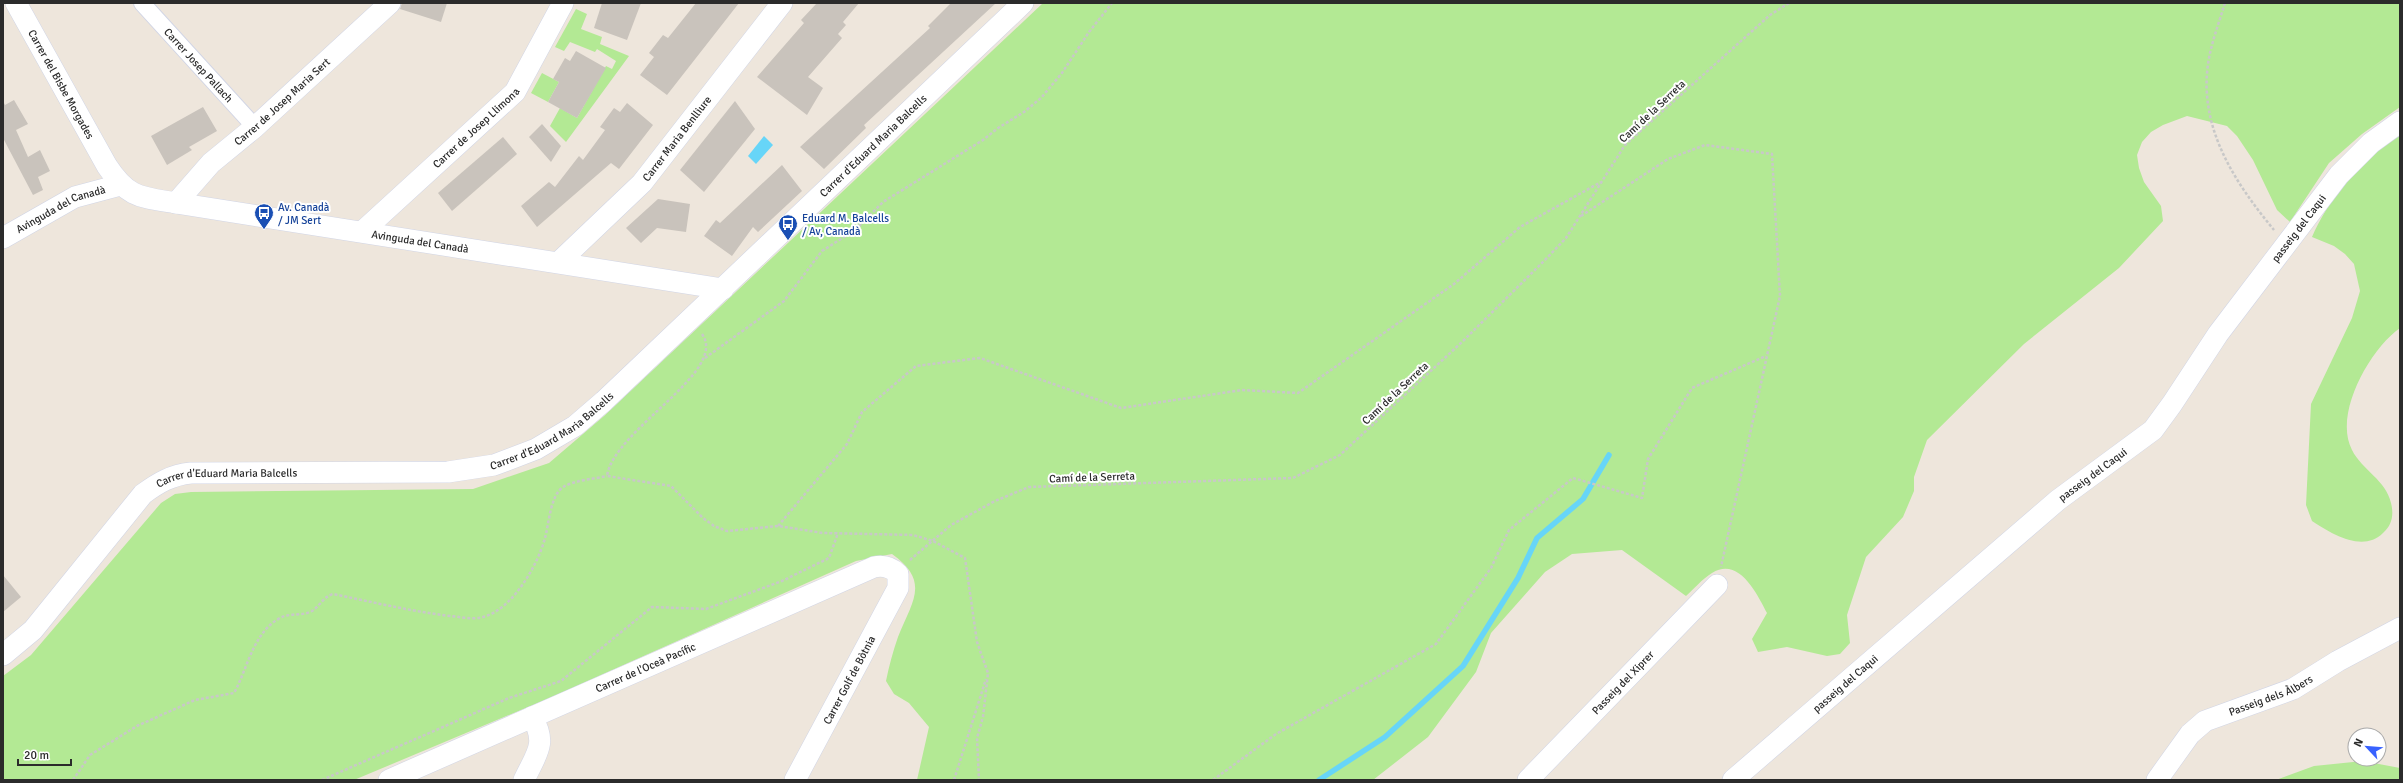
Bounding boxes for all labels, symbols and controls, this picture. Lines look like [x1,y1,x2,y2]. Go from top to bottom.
street label: Carrer Josep Pallach [161,26,235,105]
street label: Carrer del Bisbe Morgades [25,27,97,142]
street label: Carrer de Josep Maria Sert [232,55,333,148]
street label: Camí de la Serreta [1617,77,1688,145]
street label: Carrer de Josep Llimona [430,86,523,171]
street label: Carrer d'Eduard Maria Balcells [817,92,930,200]
street label: Carrer Maria Benlliure [640,93,714,184]
street label: Avinguda del Canadà [14,183,107,236]
street label: passeig del Caqui [2269,192,2329,265]
place label: Av. Canadà / JM Sert [278,201,330,227]
bus stop icon: Av. Canadà / JM Sert [253,202,275,230]
place label: Eduard M. Balcells / Av, Canadà [802,212,889,238]
bus stop icon: Eduard M. Balcells / Av, Canadà [777,213,799,241]
street label: Avinguda del Canadà [371,228,470,256]
street label: Camí de la Serreta [1360,359,1431,427]
street label: Carrer d'Eduard Maria Balcells [489,389,616,473]
street label: passeig del Caqui [2056,445,2130,504]
street label: Carrer d'Eduard Maria Balcells [154,467,298,491]
street label: Camí de la Serreta [1049,469,1136,485]
street label: Carrer Golf de Bòtnia [821,633,879,727]
street label: Carrer de l'Oceà Pacífic [593,640,698,696]
street label: Passeig del Xiprer [1589,648,1657,717]
street label: passeig del Caqui [1810,652,1881,715]
street label: Passeig dels Àlbers [2227,672,2315,719]
north arrow [2347,727,2387,767]
text: N [2351,737,2366,749]
scale bar [18,741,71,767]
text: 20 m [24,748,49,763]

